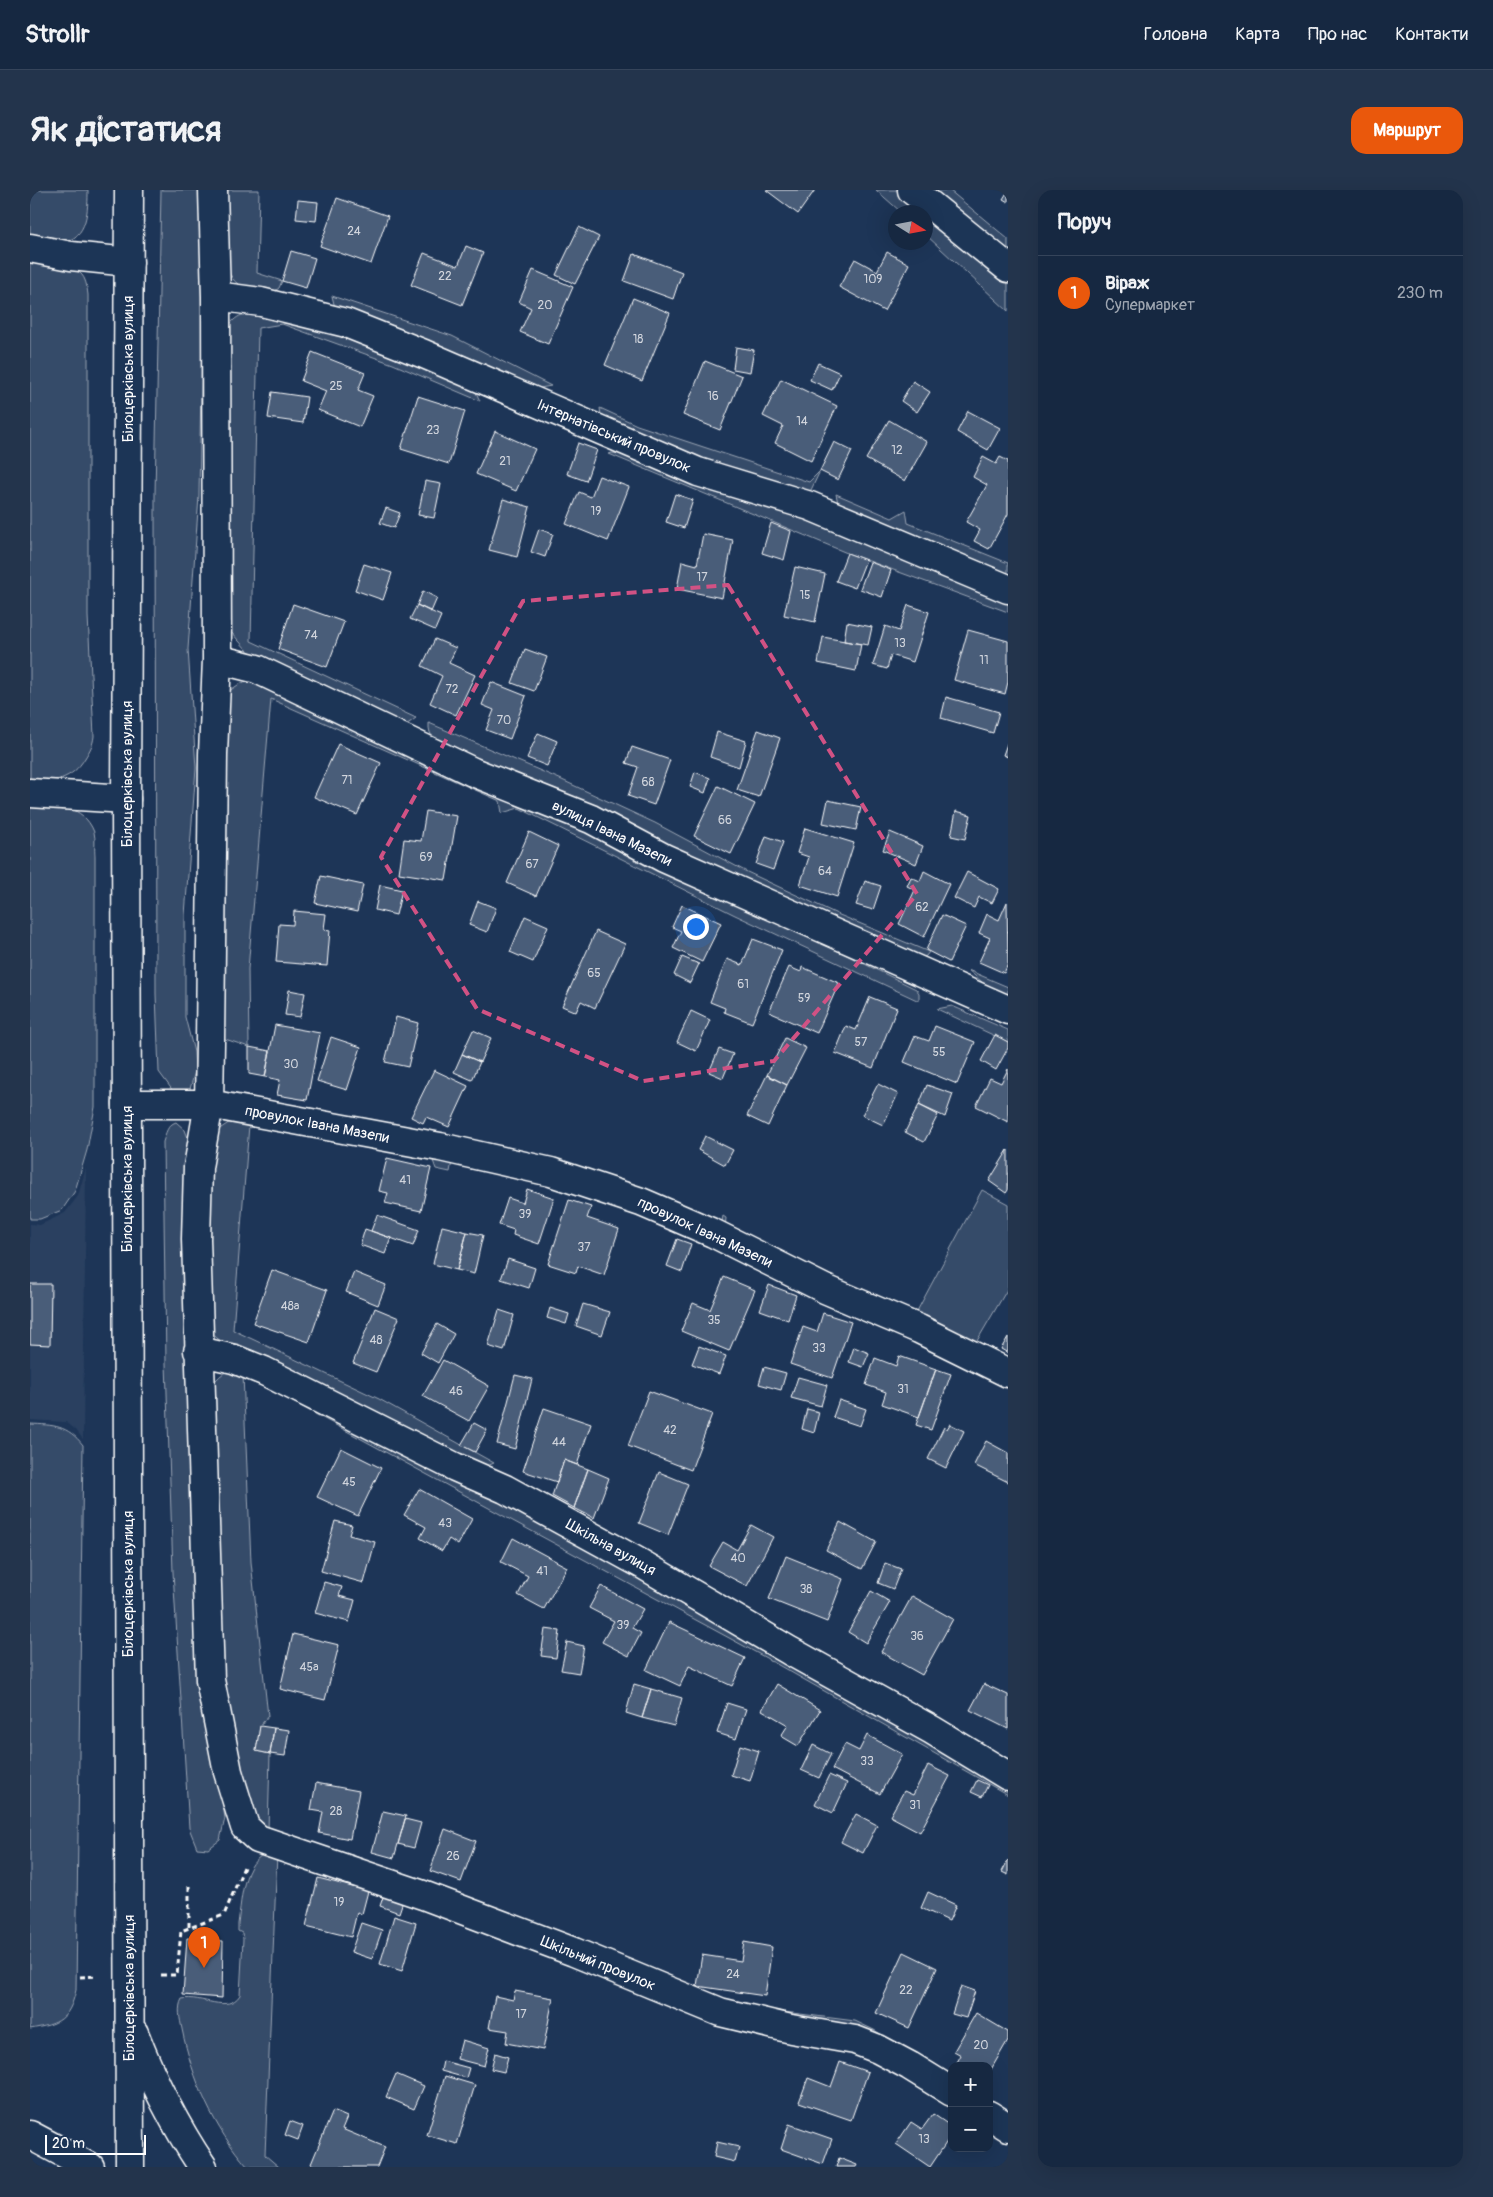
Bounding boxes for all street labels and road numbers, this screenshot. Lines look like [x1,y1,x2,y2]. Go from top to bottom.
street label: Білоцерківська вулиця [119,296,138,442]
street label: Інтернатівський провулок [534,395,694,478]
street label: Білоцерківська вулиця [118,701,137,847]
street label: вулиця Івана Мазепи [549,796,675,871]
street label: провулок Івана Мазепи [243,1101,391,1148]
street label: Білоцерківська вулиця [118,1106,137,1252]
street label: провулок Івана Мазепи [634,1193,775,1272]
street label: Білоцерківська вулиця [119,1511,138,1657]
street label: Шкільна вулиця [562,1515,659,1580]
street label: Білоцерківська вулиця [120,1915,139,2061]
street label: Шкільний провулок [538,1932,658,1995]

